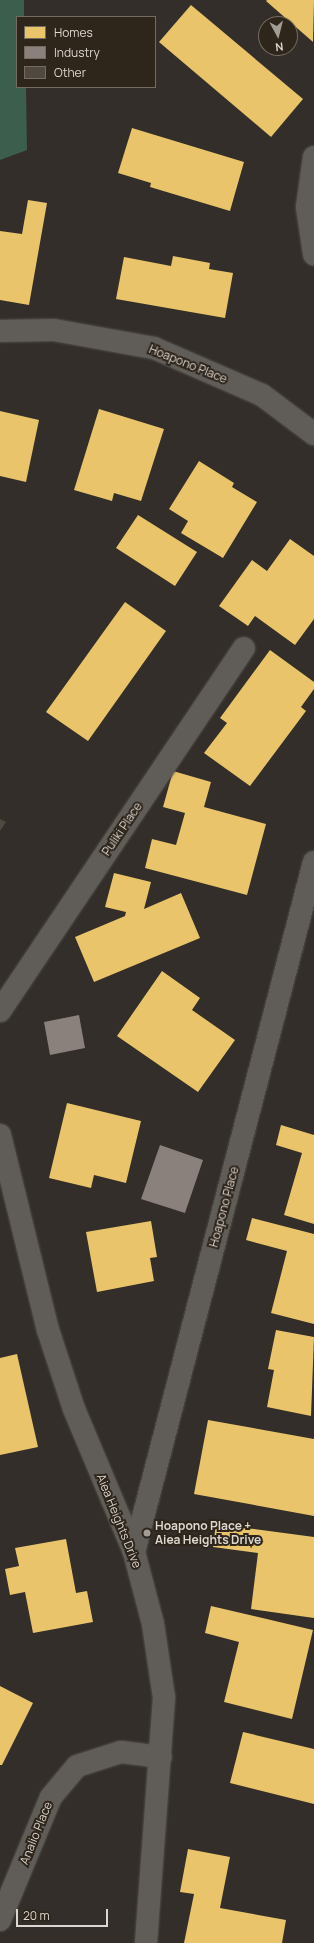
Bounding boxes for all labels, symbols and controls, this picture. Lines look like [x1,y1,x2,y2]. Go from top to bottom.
legend [16,16,156,88]
north arrow [258,16,298,56]
text: Homes [54,24,93,41]
text: N [275,39,284,55]
text: Industry [54,44,100,61]
text: Other [54,64,86,81]
street label: Hoapono Place [147,342,229,386]
street label: Puliki Place [99,800,145,858]
street label: Hoapono Place [206,1165,242,1249]
street label: Aiea Heights Drive [94,1472,144,1570]
place label: Hoapono Place + Aiea Heights Drive [155,1519,261,1547]
marker: Hoapono Place + Aiea Heights Drive [142,1528,152,1538]
street label: Analio Place [17,1799,55,1867]
scale bar [18,1901,110,1927]
text: 20 m [23,1907,50,1924]

